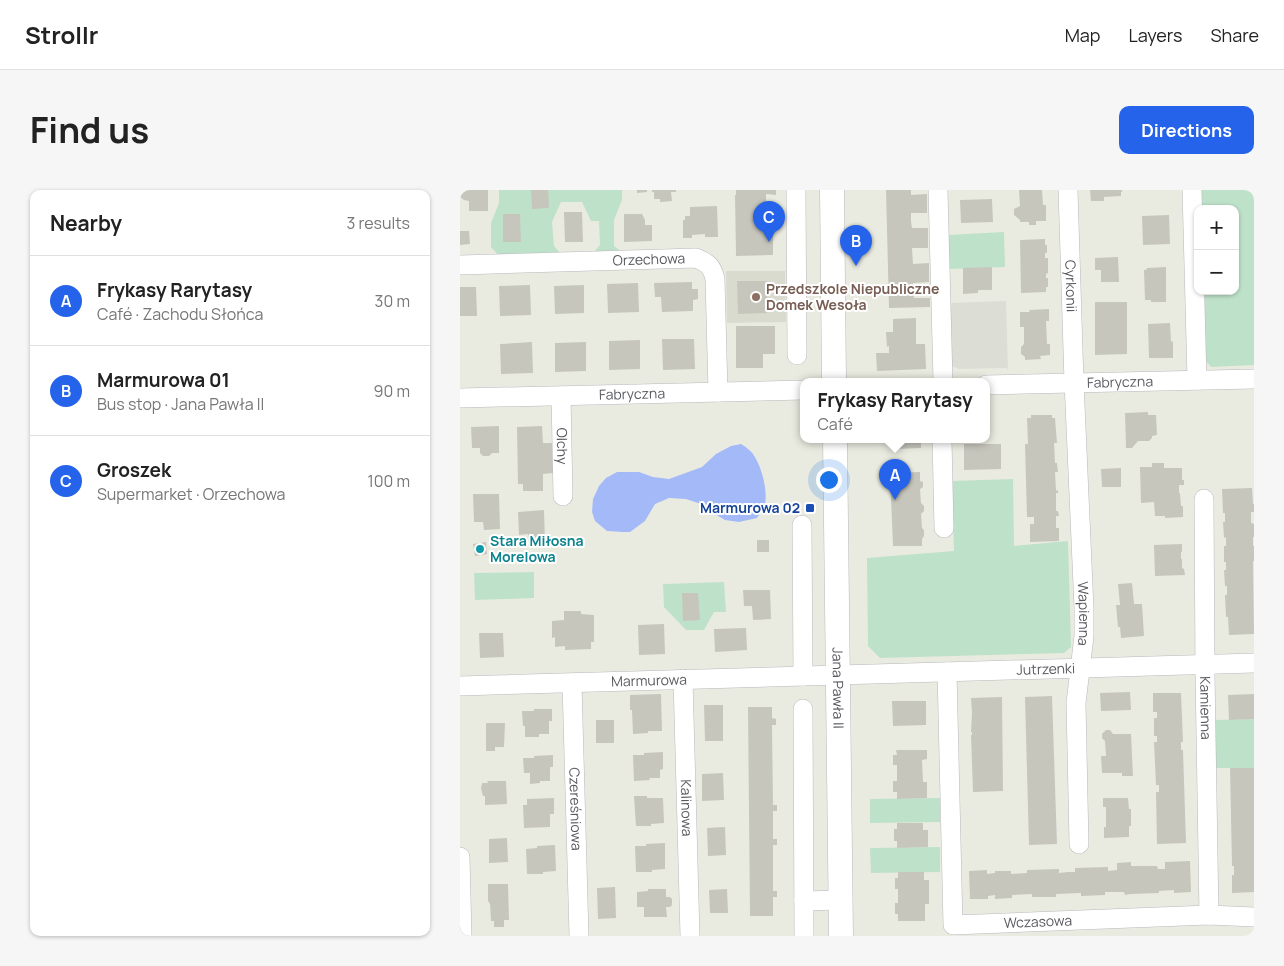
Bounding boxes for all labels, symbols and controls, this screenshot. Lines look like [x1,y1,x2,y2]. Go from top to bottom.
text: Strollr [25,18,98,51]
text: Map [1065,23,1100,47]
text: Layers [1128,23,1182,47]
text: Share [1210,23,1259,47]
text: Find us [30,106,149,154]
button: Directions [1119,106,1254,154]
pin: C [753,201,785,242]
map controls [1194,205,1239,295]
button: + [1194,205,1239,250]
text: Nearby [50,209,122,237]
text: 3 results [347,212,410,234]
pin: B [840,225,872,266]
street label: Orzechowa [612,248,685,269]
button: − [1194,250,1239,295]
street label: Cyrkonii [1061,259,1082,312]
text: Frykasy Rarytasy [97,277,252,303]
place label: Przedszkole Niepubliczne Domek Wesoła [766,279,939,314]
text: A [61,290,71,312]
text: 30 m [375,290,410,312]
marker: Przedszkole Niepubliczne Domek Wesoła [750,291,762,303]
text: Café · Zachodu Słońca [97,303,263,325]
text: Marmurowa 01 [97,367,230,393]
street label: Fabryczna [1087,371,1153,392]
popup [800,378,990,443]
text: B [61,380,71,402]
text: 90 m [374,380,410,402]
street label: Fabryczna [599,383,665,404]
text: Frykasy Rarytasy [817,387,973,413]
text: Bus stop · Jana Pawła II [97,393,264,415]
text: Café [817,413,853,435]
street label: Olchy [553,427,572,465]
text: Groszek [97,457,171,483]
pin: A [879,459,911,500]
your location [816,467,842,493]
text: C [60,470,72,492]
text: 100 m [367,470,410,492]
text: Supermarket · Orzechowa [97,483,285,505]
place label: Marmurowa 02 [700,498,800,517]
marker: Marmurowa 02 [804,502,816,514]
place label: Stara Miłosna Morelowa [490,531,584,566]
marker: Stara Miłosna Morelowa [474,543,486,555]
street label: Wapienna [1074,581,1094,647]
street label: Jana Pawła II [829,647,848,729]
street label: Jutrzenki [1016,658,1075,679]
street label: Marmurowa [611,669,687,691]
street label: Kamienna [1196,676,1216,740]
street label: Czereśniowa [565,767,587,851]
street label: Kalinowa [677,779,697,837]
street label: Wczasowa [1003,910,1072,932]

